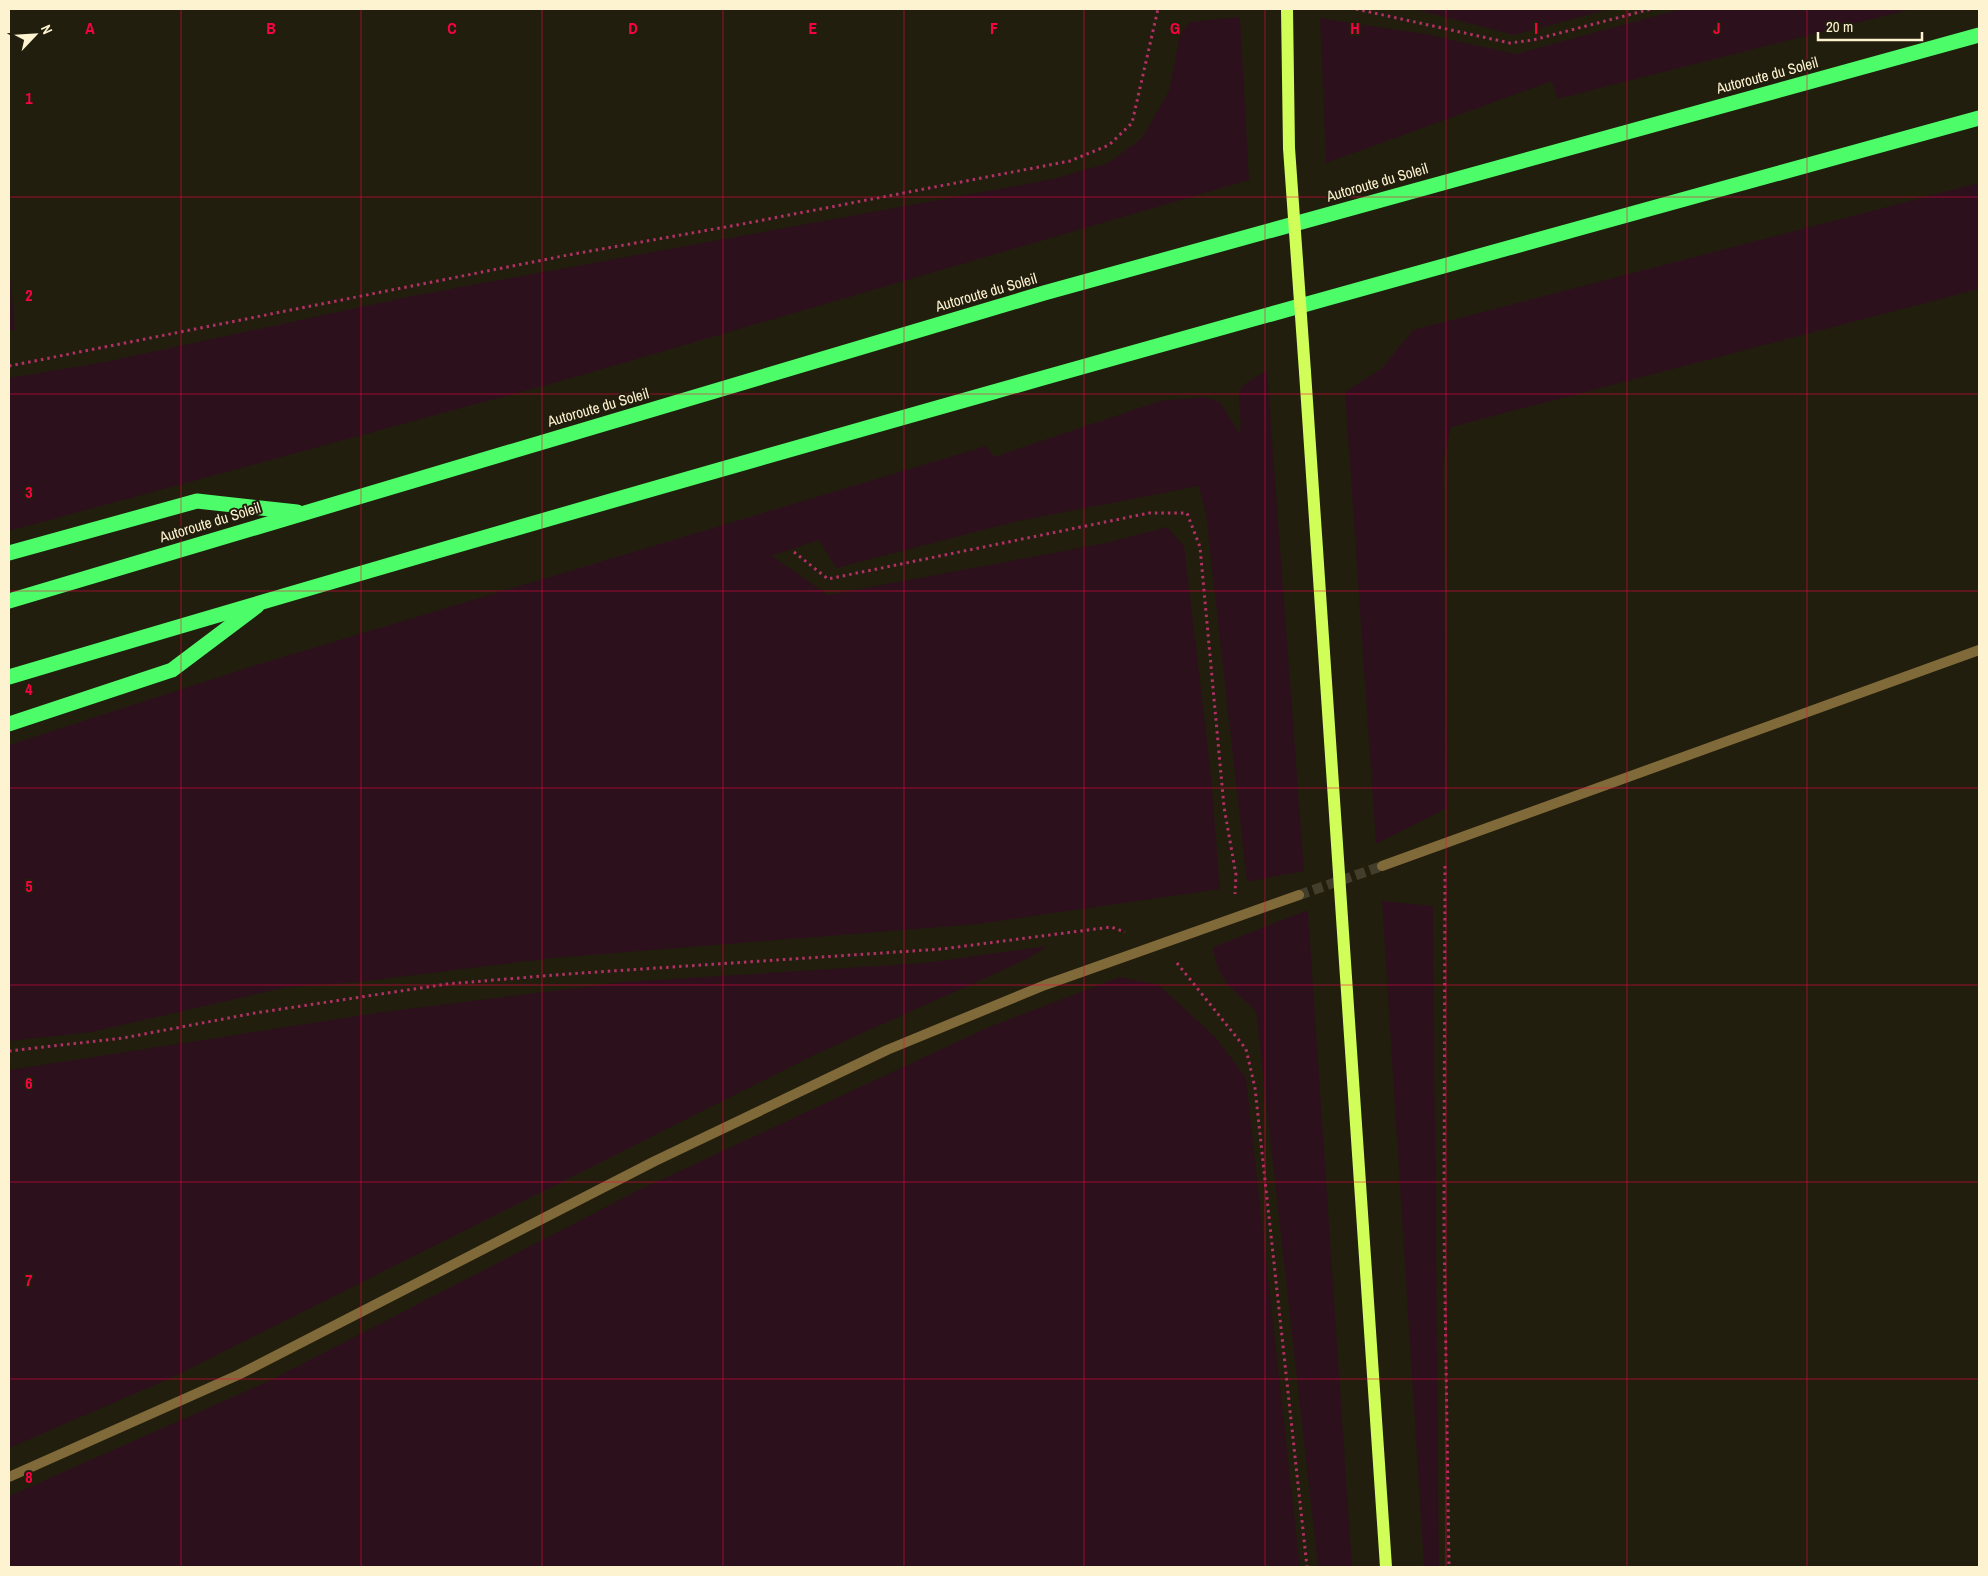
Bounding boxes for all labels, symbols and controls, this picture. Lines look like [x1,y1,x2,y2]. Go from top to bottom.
north arrow [10,10,60,60]
scale bar [1818,10,1922,42]
text: 20 m [1826,16,1853,37]
text: A [85,17,95,39]
text: B [266,17,276,39]
text: C [447,17,457,39]
text: D [628,17,638,39]
text: E [809,17,818,39]
text: F [990,17,998,39]
text: G [1170,17,1180,39]
text: H [1350,17,1360,39]
text: I [1534,17,1538,39]
text: J [1713,17,1721,39]
text: N [37,22,57,37]
street label: Autoroute du Soleil [1713,51,1820,99]
text: 1 [25,87,33,109]
street label: Autoroute du Soleil [1323,157,1430,207]
street label: Autoroute du Soleil [932,267,1039,317]
text: 2 [25,284,33,306]
street label: Autoroute du Soleil [544,382,651,432]
text: 3 [25,481,33,503]
street label: Autoroute du Soleil [156,497,263,548]
text: 4 [25,678,33,700]
text: 5 [25,875,33,897]
text: 6 [25,1072,33,1094]
text: 7 [25,1269,33,1291]
text: 8 [25,1466,33,1488]

